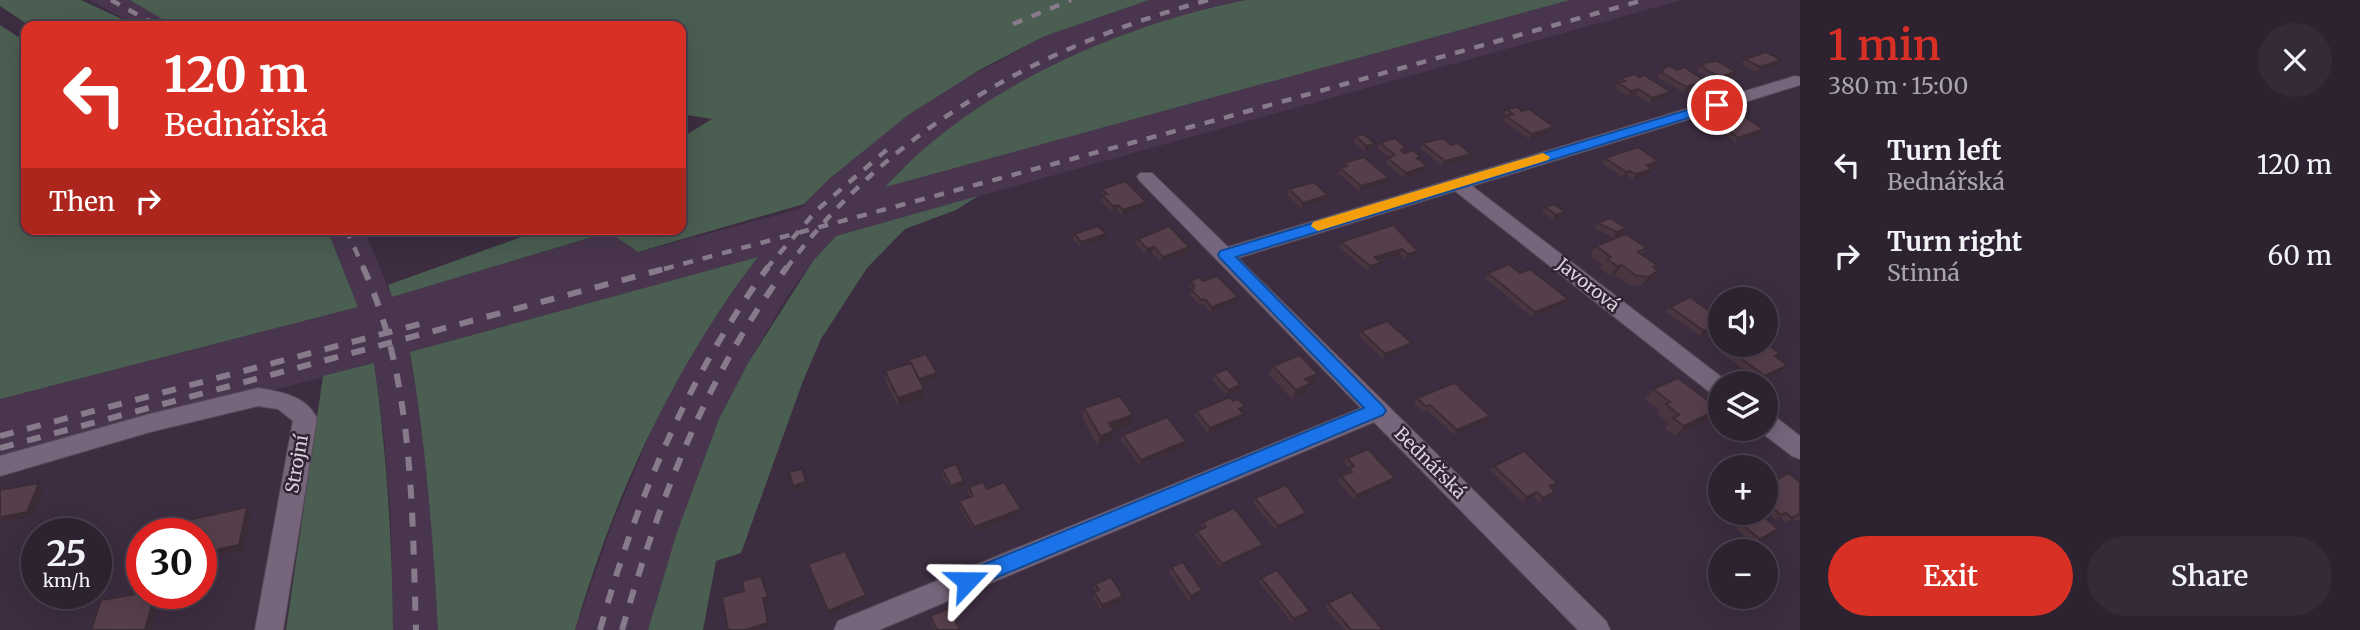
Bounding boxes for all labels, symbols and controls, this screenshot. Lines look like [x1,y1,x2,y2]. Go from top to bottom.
text: 1 min [1828,19,1941,71]
button: close [2258,23,2332,97]
text: 120 m [164,44,308,105]
icon: left [49,49,140,140]
text: 380 m · 15:00 [1828,71,1968,100]
pin [1687,75,1747,135]
icon: arrive [1698,86,1736,124]
text: Bednářská [164,105,328,145]
text: Turn left [1887,134,2001,167]
icon: left [1828,146,1866,184]
text: 120 m [2257,148,2332,181]
text: Bednářská [1887,167,2005,196]
icon: right [129,182,167,220]
text: Then [49,185,115,218]
text: Turn right [1887,225,2022,258]
icon: right [1828,237,1866,275]
text: 60 m [2268,239,2332,272]
street label: Javorová [1551,252,1625,317]
text: Stinná [1887,258,1960,287]
map controls [1708,287,1778,609]
button: sound [1708,287,1778,357]
button: layers [1708,371,1778,441]
street label: Bednářská [1390,422,1471,504]
street label: Strojní [280,432,313,495]
button: + [1708,455,1778,525]
speed limit sign: 30 [126,518,217,609]
text: 25 [46,532,87,576]
button: Exit [1828,536,2073,616]
button: Share [2087,536,2332,616]
button: − [1708,539,1778,609]
position arrow [930,544,1004,618]
text: km/h [43,569,90,592]

